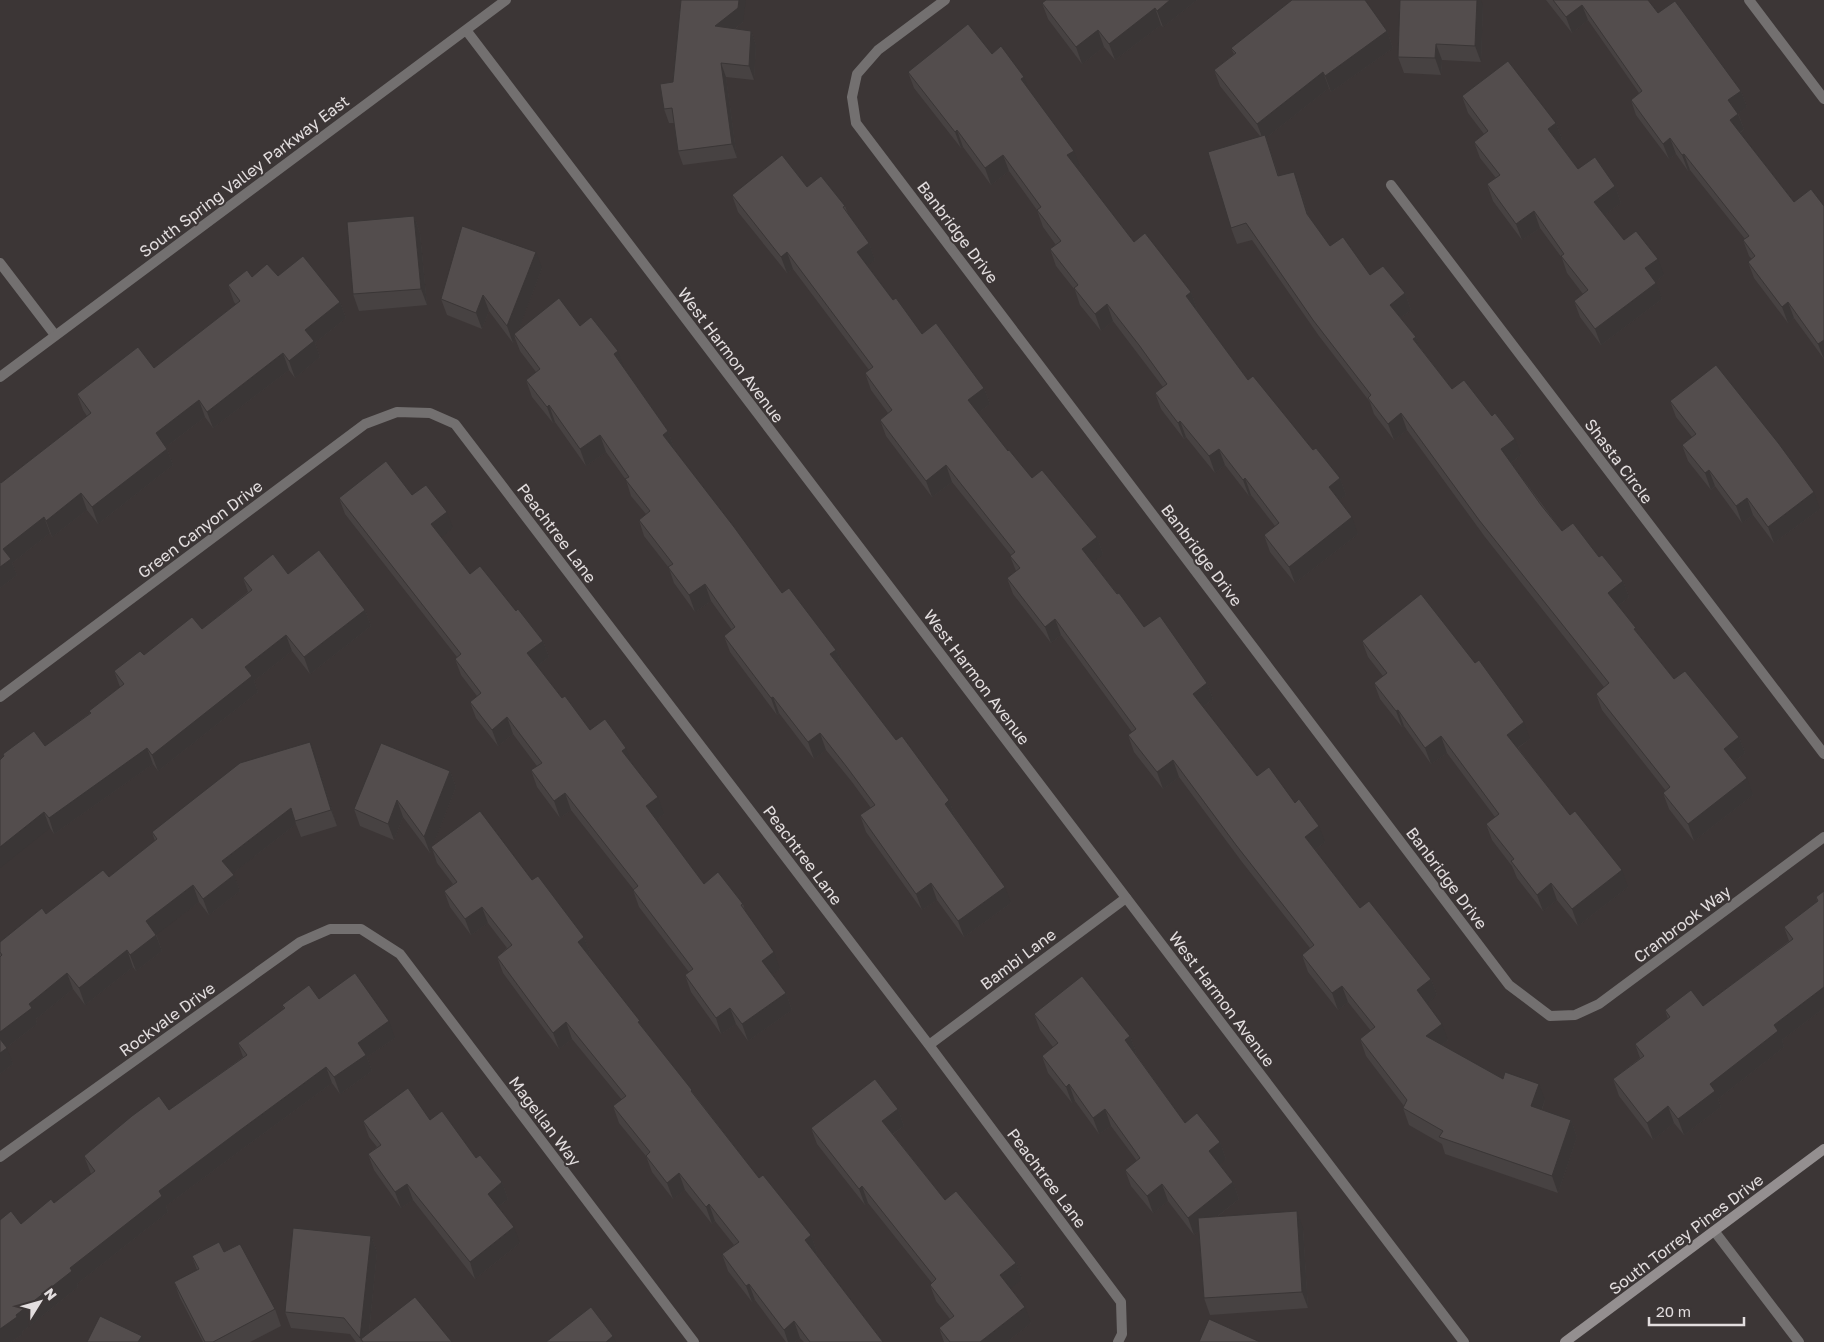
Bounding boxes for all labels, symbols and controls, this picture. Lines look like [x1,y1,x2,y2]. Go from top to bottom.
street label: South Spring Valley Parkway East [135,91,353,261]
street label: Banbridge Drive [913,177,1003,287]
street label: West Harmon Avenue [674,283,788,427]
street label: Shasta Circle [1581,415,1657,507]
street label: Green Canyon Drive [134,476,266,582]
street label: Peachtree Lane [513,479,601,587]
street label: Banbridge Drive [1157,500,1247,610]
street label: West Harmon Avenue [920,605,1034,749]
street label: Peachtree Lane [759,801,847,909]
street label: Banbridge Drive [1402,823,1492,933]
street label: Cranbrook Way [1629,881,1735,967]
street label: Bambi Lane [976,924,1060,994]
street label: West Harmon Avenue [1165,927,1279,1071]
street label: Rockvale Drive [115,978,219,1060]
street label: Magellan Way [505,1072,585,1170]
street label: Peachtree Lane [1003,1124,1091,1232]
street label: South Torrey Pines Drive [1605,1169,1767,1299]
north arrow [15,1277,65,1327]
text: N [41,1285,61,1303]
scale bar [1649,1294,1744,1326]
text: 20 m [1656,1302,1691,1320]

